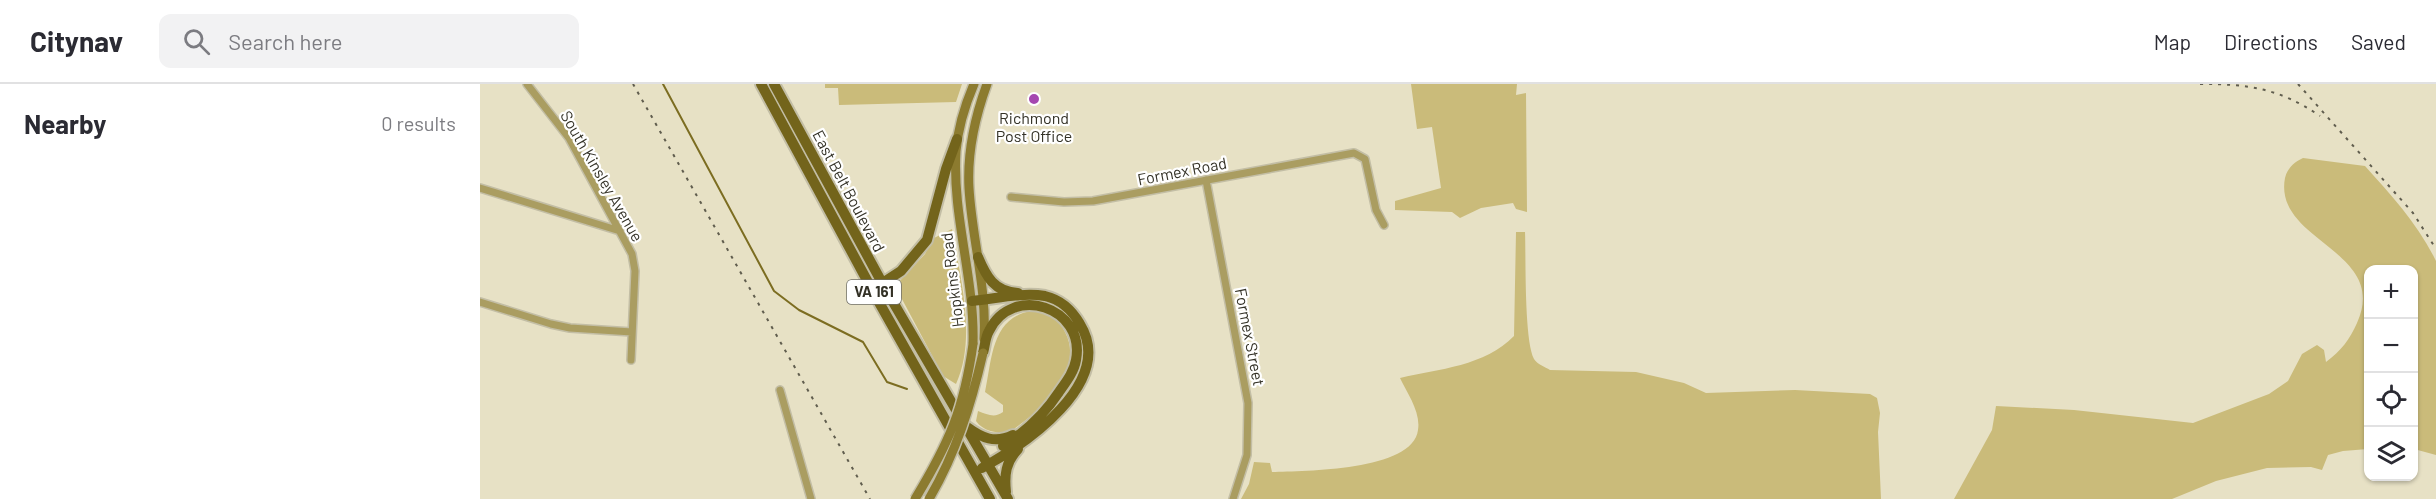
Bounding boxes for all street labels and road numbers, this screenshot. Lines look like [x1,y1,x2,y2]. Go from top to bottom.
street label: South Kinsley Avenue [557,107,648,245]
street label: East Belt Boulevard [809,127,890,255]
street label: Formex Road [1136,153,1228,188]
street label: Hopkins Road [936,232,967,328]
road number: VA 161 [847,280,901,304]
street label: Formex Street [1232,287,1269,387]

